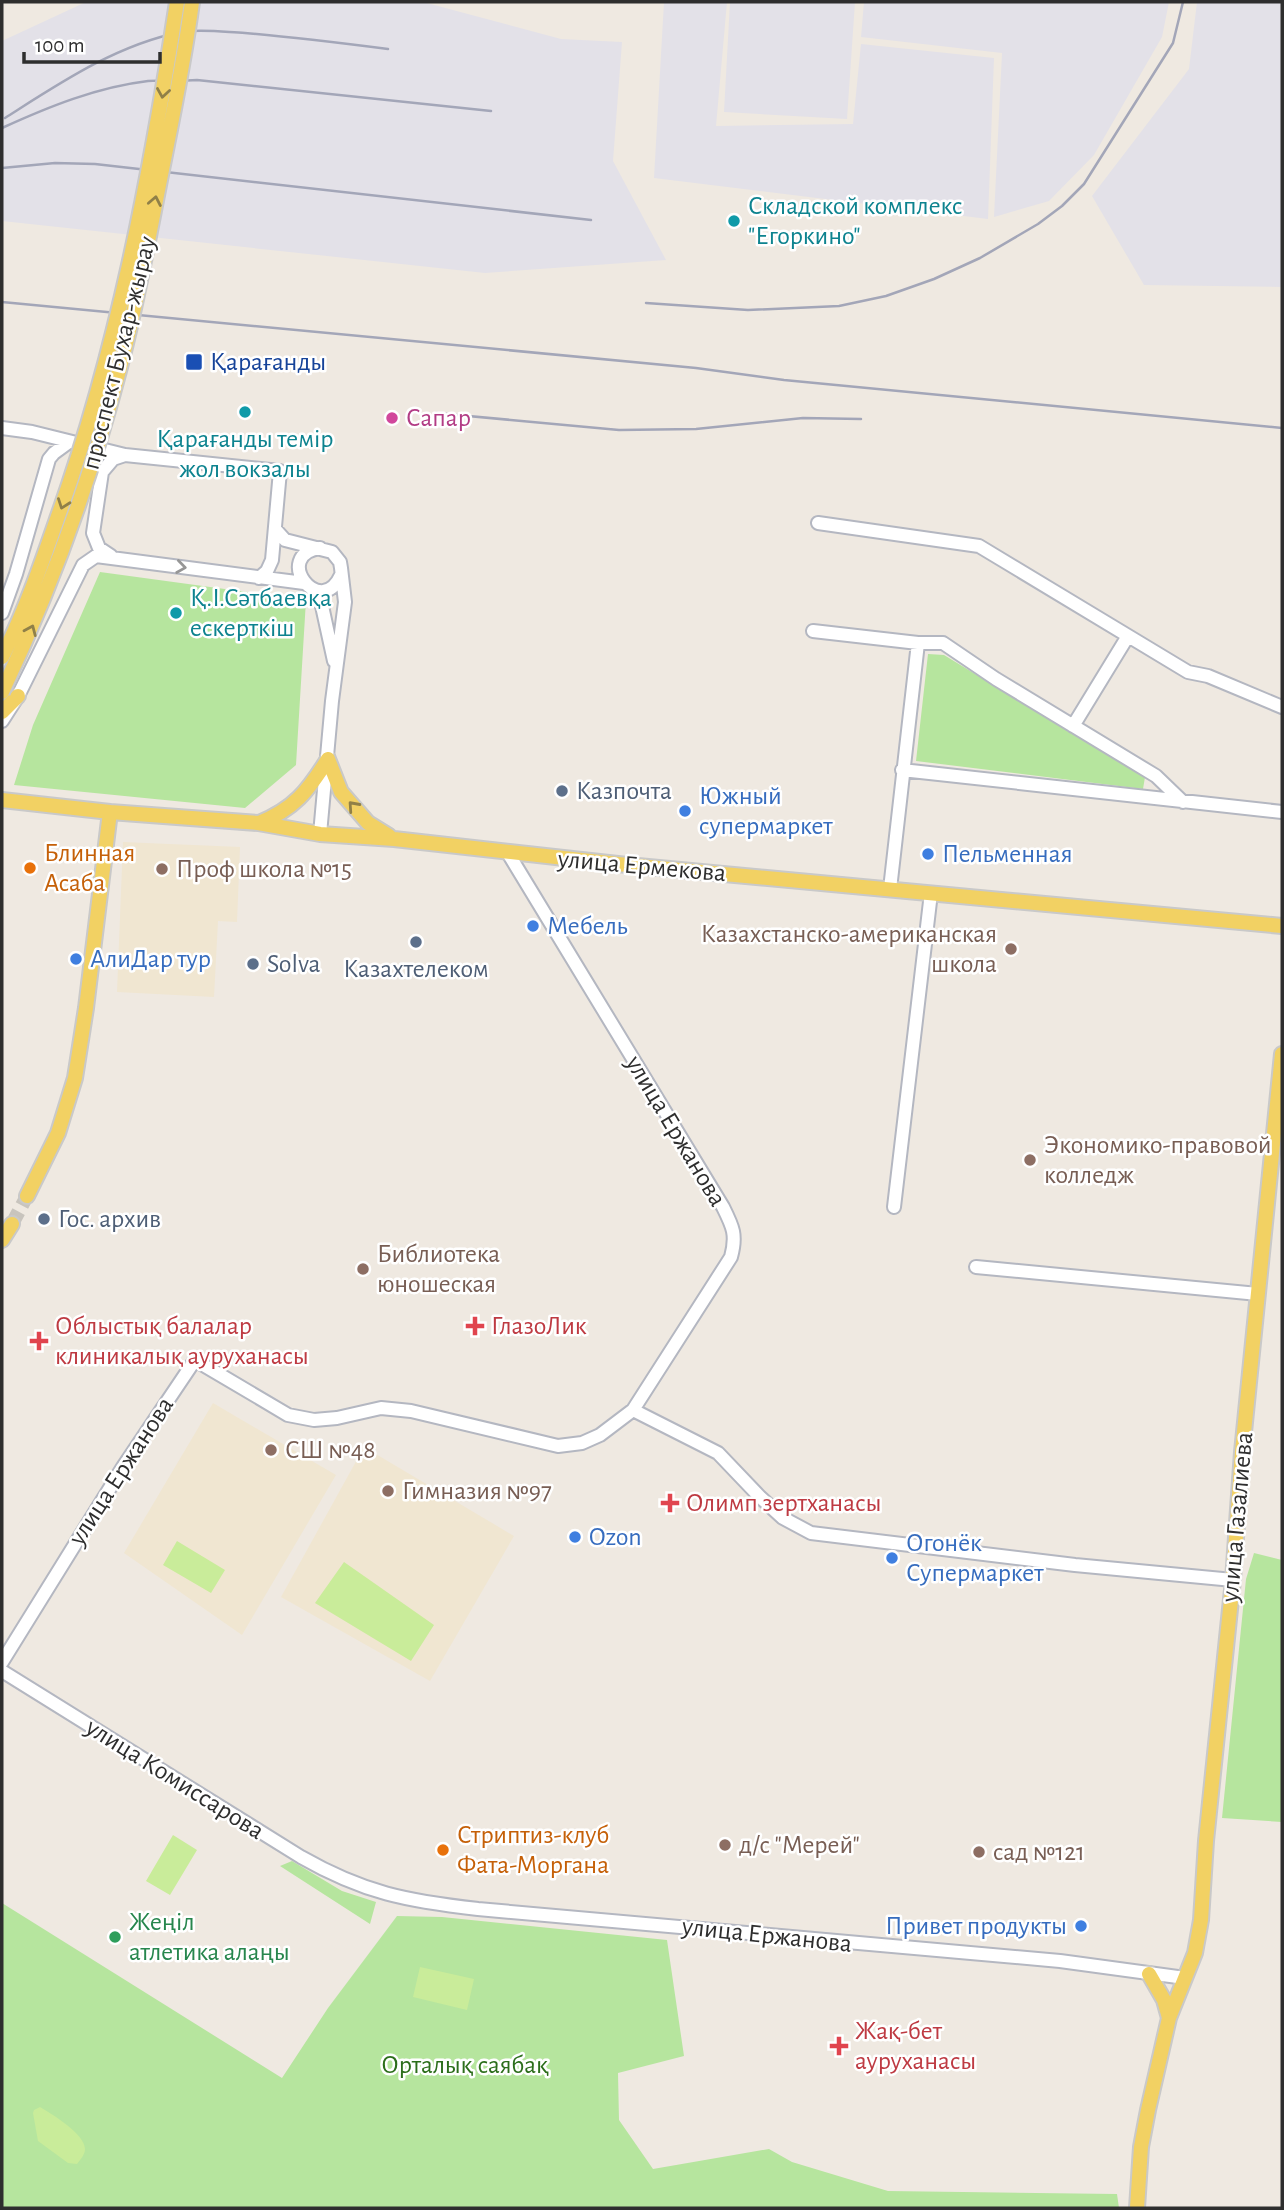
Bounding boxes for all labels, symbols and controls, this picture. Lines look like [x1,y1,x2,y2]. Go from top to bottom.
scale bar [24,21,161,65]
text: 100 m [35,35,85,56]
one-way arrow [156,87,171,99]
place label: Складской комплекс "Егоркино" [748,193,963,249]
one-way arrow [147,195,162,207]
marker: Складской комплекс "Егоркино" [726,213,742,229]
street label: проспект Бухар-жырау [77,234,161,472]
place label: Қарағанды [210,349,326,375]
marker: Қарағанды [184,352,204,372]
marker: Қарағанды темір жол вокзалы [237,404,253,420]
place label: Сапар [406,405,471,431]
marker: Сапар [384,410,400,426]
place label: Қарағанды темір жол вокзалы [157,426,333,482]
one-way arrow [57,498,71,510]
one-way arrow [176,559,187,574]
place label: Қ.І.Сәтбаевқа ескерткіш [190,585,332,641]
marker: Қ.І.Сәтбаевқа ескерткіш [168,605,184,621]
one-way arrow [23,625,37,638]
place label: Казпочта [576,778,672,804]
marker: Казпочта [554,783,570,799]
place label: Южный супермаркет [699,783,833,839]
one-way arrow [348,801,361,814]
marker: Южный супермаркет [677,803,693,819]
place label: Блинная Асаба [44,840,135,896]
place label: Пельменная [942,841,1073,867]
street label: улица Ермекова [556,846,727,886]
marker: Пельменная [920,846,936,862]
place label: Проф школа №15 [176,856,352,882]
marker: Блинная Асаба [22,860,38,876]
marker: Проф школа №15 [154,861,170,877]
place label: Мебель [547,913,628,939]
marker: Мебель [525,918,541,934]
place label: Казахстанско-американская школа [701,921,997,977]
marker: Казахтелеком [408,934,424,950]
marker: Казахстанско-американская школа [1003,941,1019,957]
place label: АлиДар тур [90,946,211,972]
marker: АлиДар тур [68,951,84,967]
place label: Solva [267,951,321,977]
marker: Solva [245,956,261,972]
place label: Казахтелеком [343,956,489,982]
street label: улица Ержанова [620,1050,731,1211]
place label: Экономико-правовой колледж [1044,1132,1272,1188]
marker: Экономико-правовой колледж [1022,1152,1038,1168]
place label: Гос. архив [58,1206,161,1232]
marker: Гос. архив [36,1211,52,1227]
place label: Библиотека юношеская [377,1241,500,1297]
marker: Библиотека юношеская [355,1261,371,1277]
place label: Облыстық балалар клиникалық ауруханасы [55,1313,309,1369]
place label: ГлазоЛик [491,1313,587,1339]
marker: ГлазоЛик [465,1316,485,1336]
marker: Облыстық балалар клиникалық ауруханасы [29,1331,49,1351]
street label: улица Ержанова [63,1392,178,1551]
street label: улица Газалиева [1217,1431,1257,1604]
place label: СШ №48 [285,1437,376,1463]
marker: СШ №48 [263,1442,279,1458]
place label: Гимназия №97 [402,1478,552,1504]
marker: Гимназия №97 [380,1483,396,1499]
place label: Олимп зертханасы [686,1490,881,1516]
marker: Олимп зертханасы [660,1493,680,1513]
place label: Ozon [589,1524,642,1550]
marker: Ozon [567,1529,583,1545]
place label: Огонёк Супермаркет [906,1530,1044,1586]
marker: Огонёк Супермаркет [884,1550,900,1566]
street label: улица Комиссарова [80,1713,269,1844]
place label: Стриптиз-клуб Фата-Моргана [457,1822,609,1878]
place label: д/с "Мерей" [739,1832,860,1858]
marker: д/с "Мерей" [717,1837,733,1853]
place label: сад №121 [993,1839,1085,1865]
marker: Стриптиз-клуб Фата-Моргана [435,1842,451,1858]
marker: сад №121 [971,1844,987,1860]
place label: Жеңіл атлетика алаңы [129,1909,290,1965]
street label: улица Ержанова [680,1913,853,1957]
place label: Привет продукты [885,1913,1067,1939]
marker: Привет продукты [1073,1918,1089,1934]
marker: Жеңіл атлетика алаңы [107,1929,123,1945]
place label: Жақ-бет ауруханасы [855,2018,976,2074]
marker: Жақ-бет ауруханасы [829,2036,849,2056]
park label: Орталық саябақ [381,2052,549,2078]

